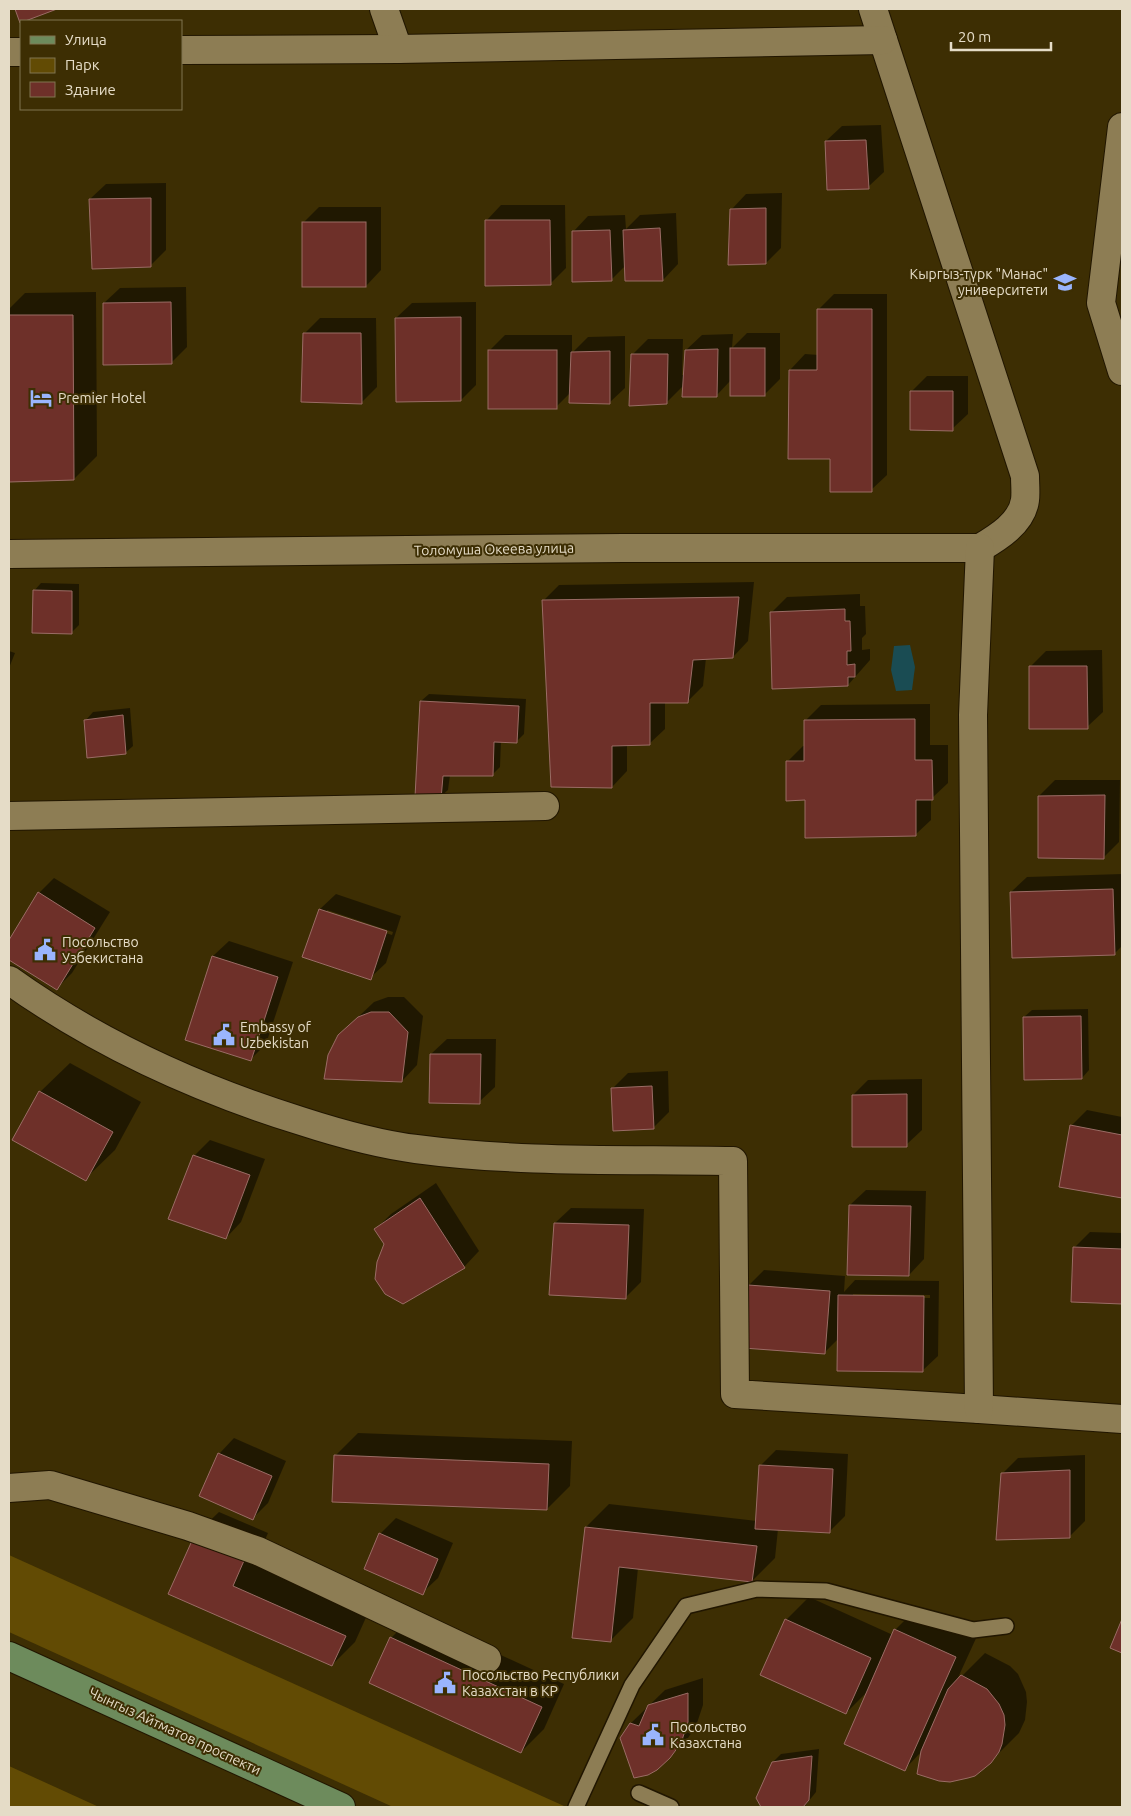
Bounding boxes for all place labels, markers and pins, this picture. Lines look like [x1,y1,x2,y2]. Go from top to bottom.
place label: Кыргыз-түрк "Манас" университети [910,266,1048,298]
school or university icon: Кыргыз-түрк "Манас" университети [1052,269,1078,295]
hotel icon: Premier Hotel [28,385,54,411]
place label: Premier Hotel [58,390,146,406]
place label: Посольство Узбекистана [62,934,143,966]
public building icon: Посольство Узбекистана [32,937,58,963]
place label: Embassy of Uzbekistan [240,1019,312,1051]
public building icon: Embassy of Uzbekistan [211,1022,237,1048]
place label: Посольство Республики Казахстан в КР [462,1667,619,1699]
public building icon: Посольство Республики Казахстан в КР [432,1670,458,1696]
place label: Посольство Казахстана [670,1719,747,1751]
public building icon: Посольство Казахстана [640,1722,666,1748]

